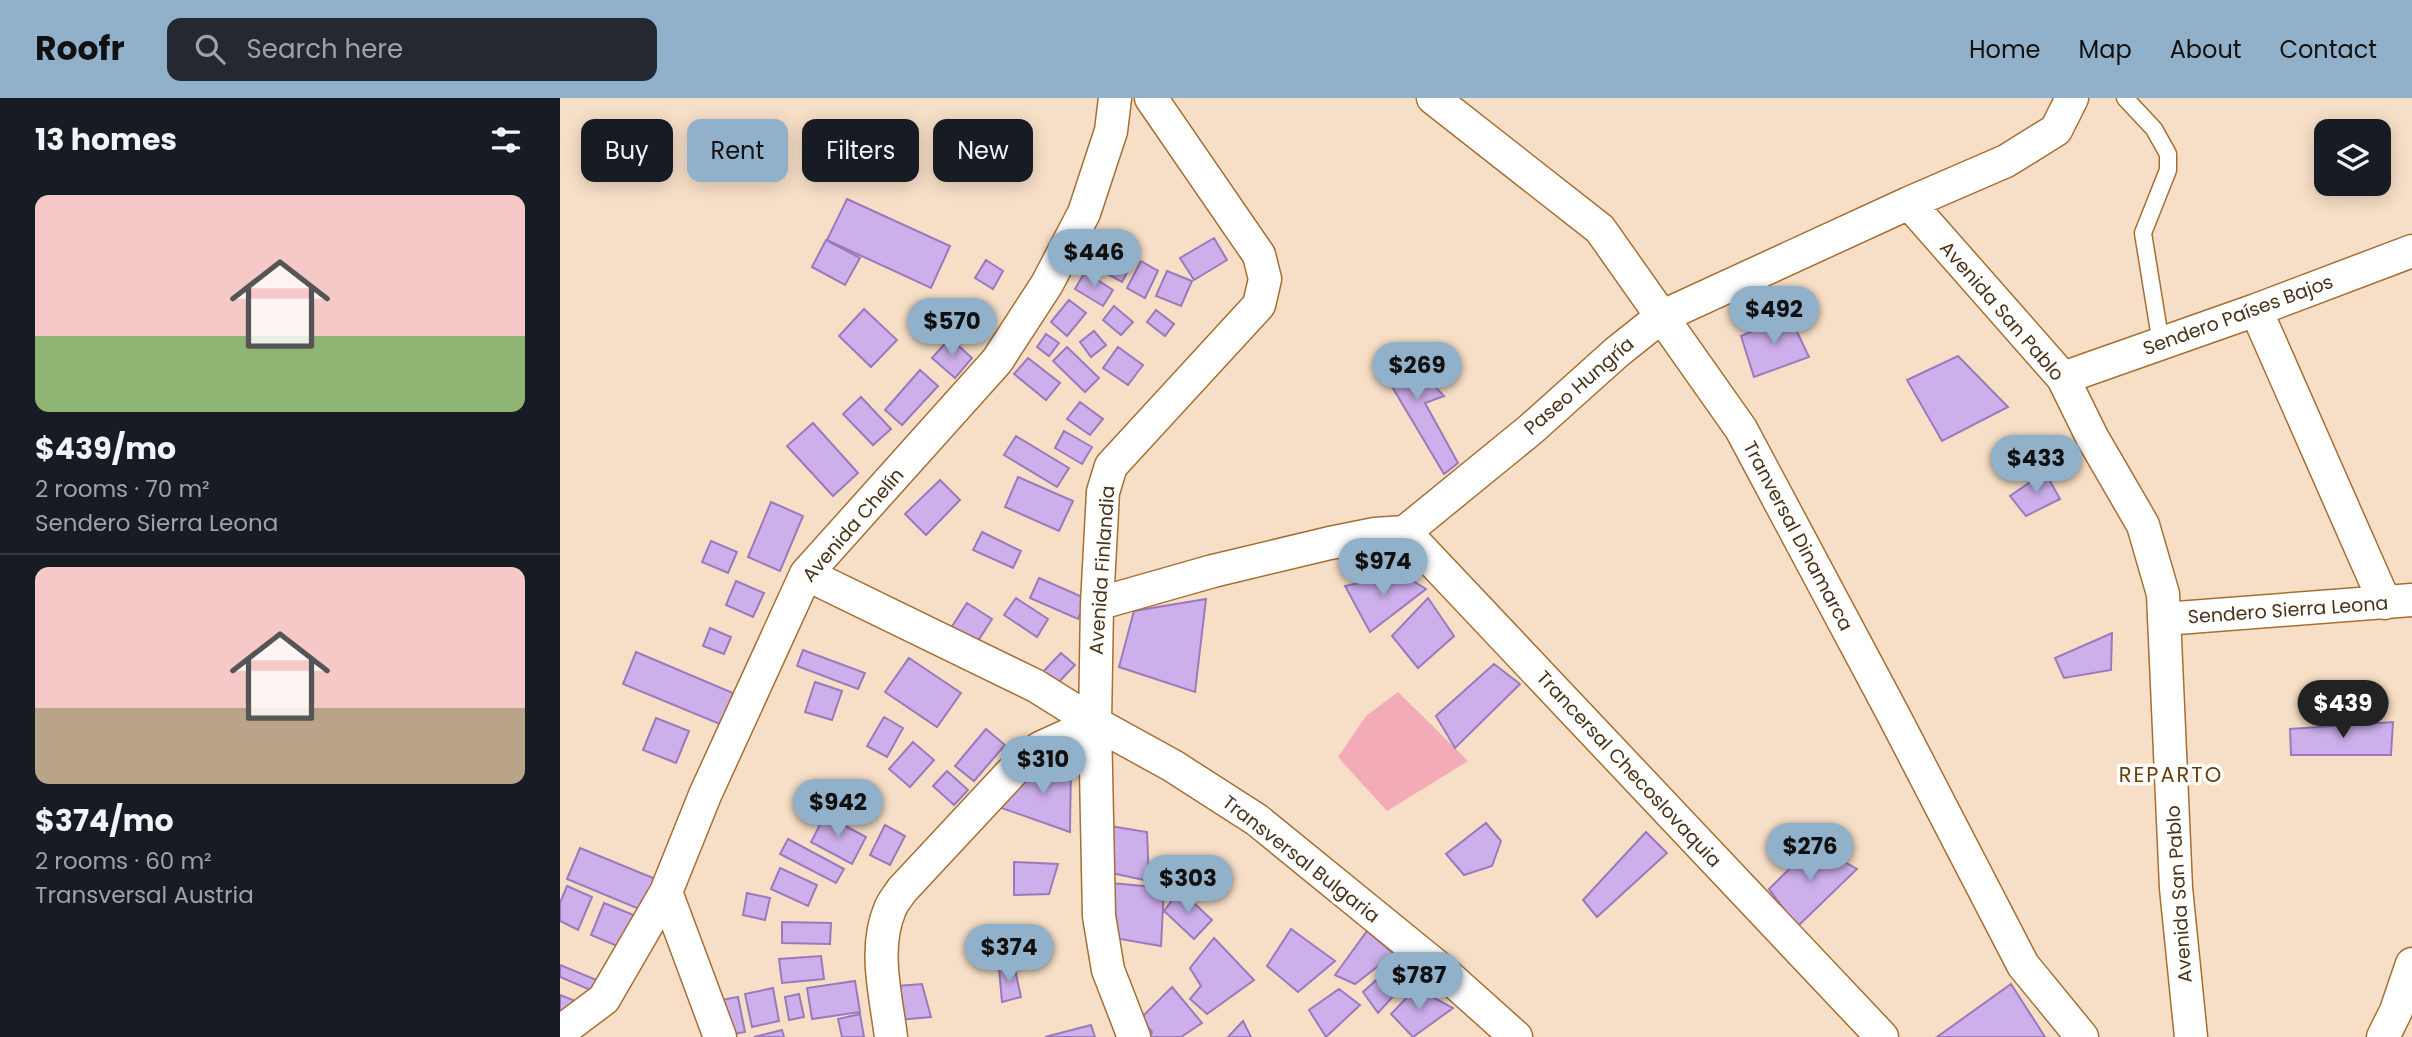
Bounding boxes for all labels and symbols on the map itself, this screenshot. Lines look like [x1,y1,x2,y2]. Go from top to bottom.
pin: $446 [1053,230,1135,289]
street label: Avenida San Pablo [1934,235,2070,387]
street label: Sendero Países Bajos [2139,268,2337,362]
pin: $492 [1733,286,1815,346]
pin: $570 [911,299,993,358]
street label: Paseo Hungría [1518,331,1640,441]
pin: $269 [1376,342,1458,402]
street label: Tranversal Dinamarca [1736,436,1860,636]
pin: $433 [1995,436,2077,495]
street label: Avenida Chelín [796,462,910,588]
street label: Avenida Finlandia [1083,485,1121,655]
pin: $974 [1342,538,1424,598]
street label: Sendero Sierra Leona [2187,590,2389,630]
street label: Trancersal Checoslovaquia [1530,665,1728,873]
pin: $439 [2302,680,2384,740]
pin: $310 [1002,736,1084,796]
district label: REPARTO [2119,760,2223,789]
pin: $942 [797,780,879,839]
street label: Transversal Bulgaria [1217,789,1385,929]
street label: Avenida San Pablo [2159,804,2199,984]
pin: $276 [1769,824,1851,883]
pin: $303 [1147,856,1229,915]
pin: $374 [968,924,1050,984]
pin: $787 [1378,953,1460,1012]

